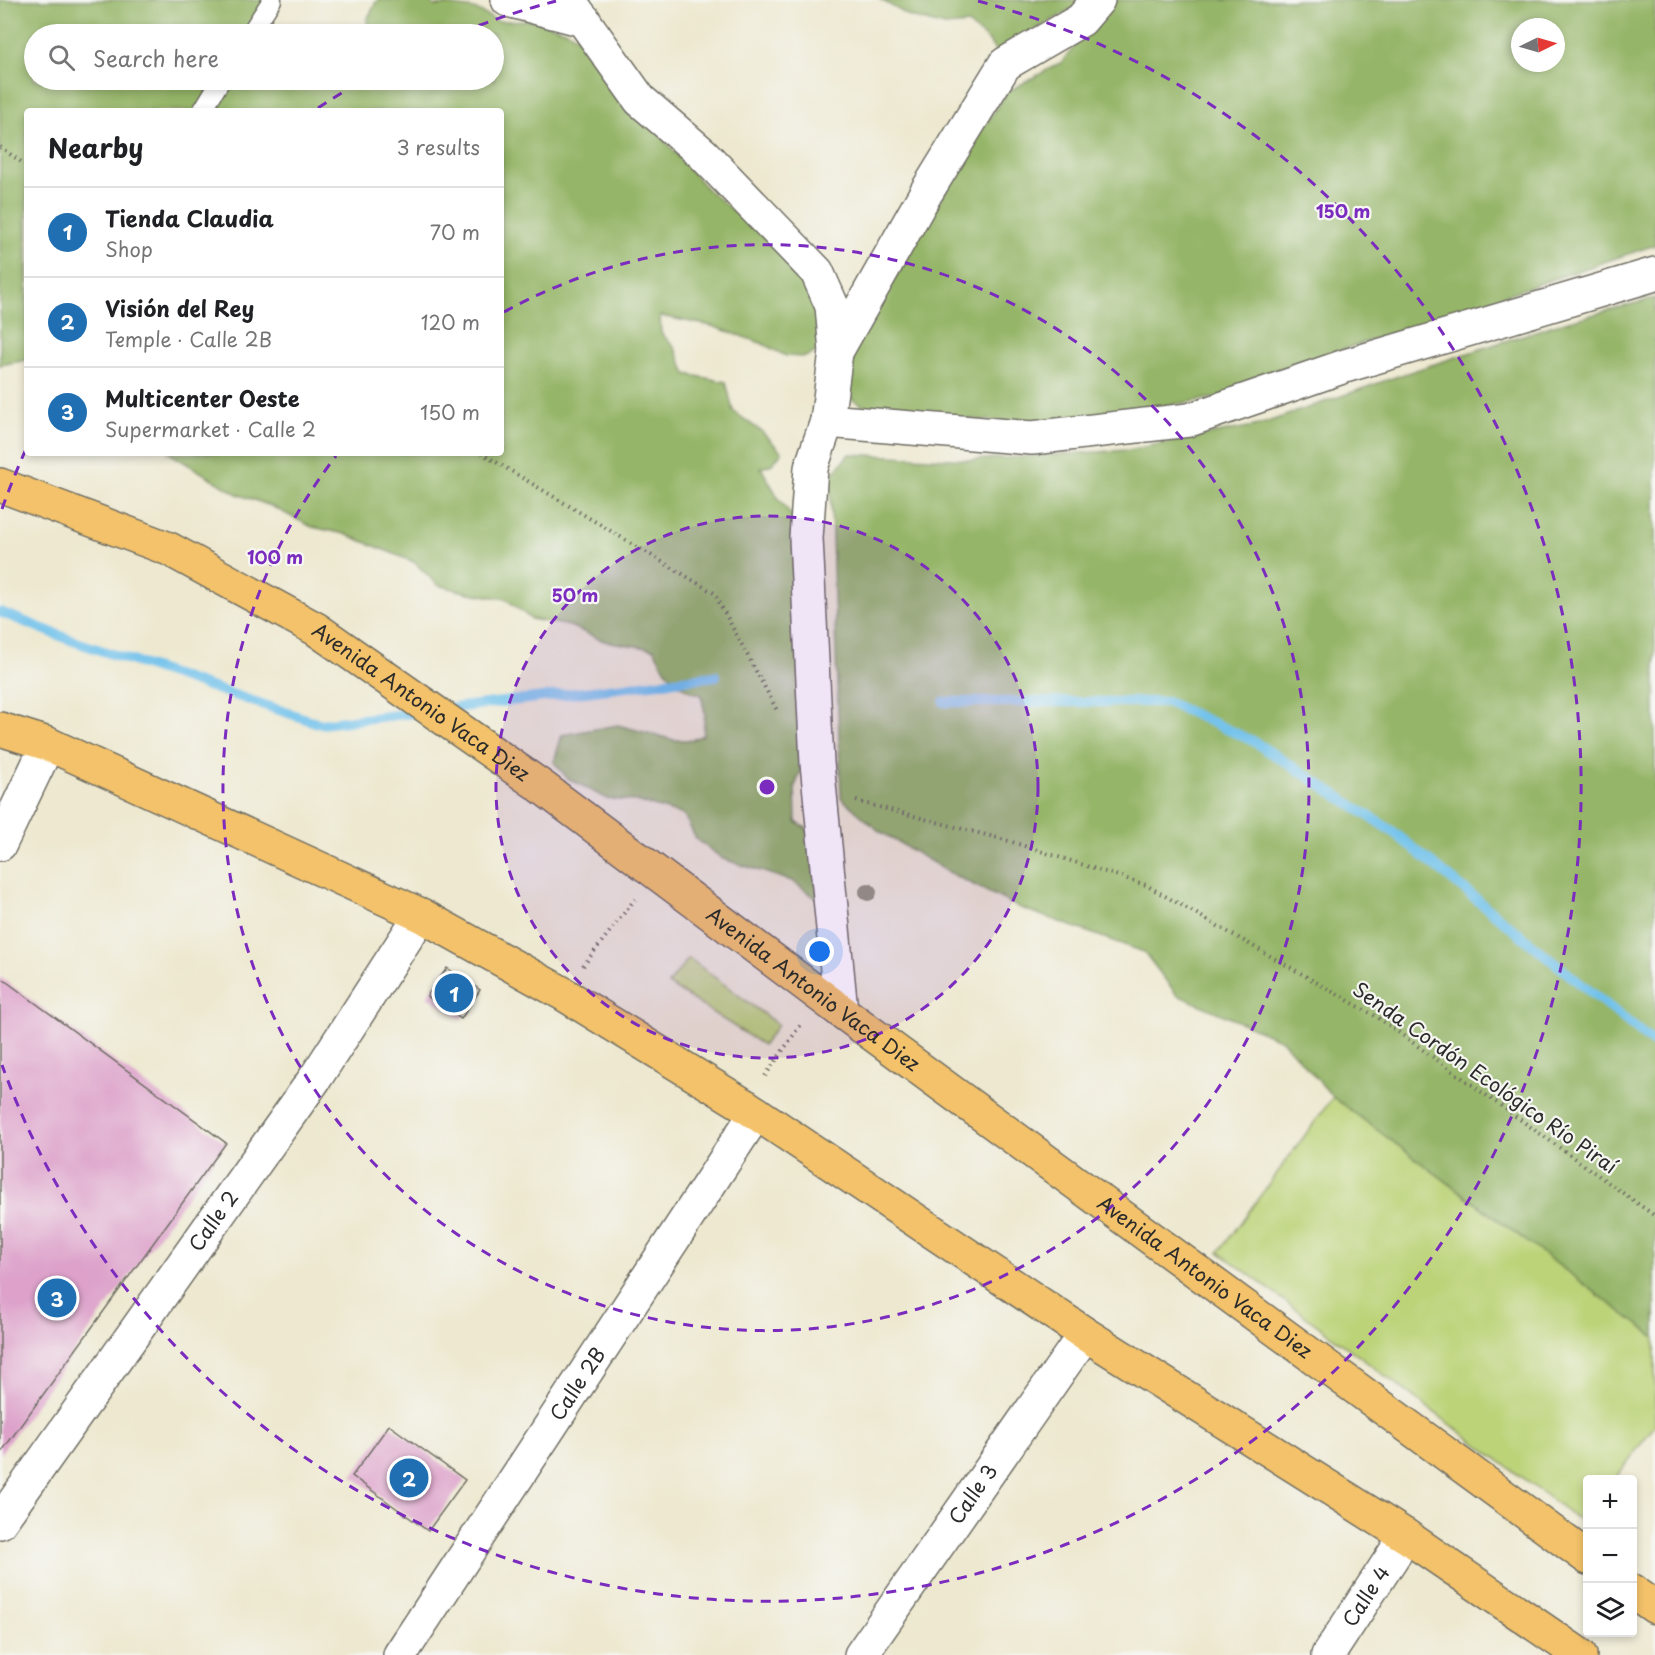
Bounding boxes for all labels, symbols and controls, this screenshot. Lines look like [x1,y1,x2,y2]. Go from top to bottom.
north arrow [1511,18,1565,72]
search box [24,24,504,90]
icon: search [45,41,78,74]
text: Search here [93,41,219,74]
text: Nearby [48,128,143,167]
text: 3 results [397,132,480,162]
text: 150 m [1316,197,1370,224]
text: Tienda Claudia [105,201,274,234]
text: 1 [63,217,72,247]
text: 70 m [430,217,480,247]
text: Shop [105,234,153,264]
text: Visión del Rey [105,291,254,324]
text: 2 [60,307,75,337]
text: 120 m [421,307,480,337]
text: Temple · Calle 2B [105,324,272,354]
text: Multicenter Oeste [105,381,300,414]
text: 3 [61,397,74,427]
text: 150 m [420,397,480,427]
text: Supermarket · Calle 2 [105,414,316,444]
text: 100 m [247,543,303,570]
text: 50 m [552,581,598,608]
street label: Avenida Antonio Vaca Diez [307,615,536,788]
centre of rings [757,777,777,797]
street label: Avenida Antonio Vaca Diez [700,899,927,1078]
your location [805,937,834,966]
pin: 1 [434,970,474,1016]
street label: Senda Cordón Ecológico Río Piraí [1347,974,1624,1181]
street label: Calle 2 [181,1184,245,1257]
street label: Avenida Antonio Vaca Diez [1092,1188,1319,1365]
pin: 3 [38,1276,76,1320]
street label: Calle 2B [542,1341,612,1426]
pin: 2 [390,1456,428,1500]
street label: Calle 3 [941,1457,1004,1530]
map controls [1583,1475,1637,1637]
button: + [1583,1475,1637,1529]
button: − [1583,1529,1637,1583]
street label: Calle 4 [1334,1559,1397,1632]
button: layers [1583,1583,1637,1637]

